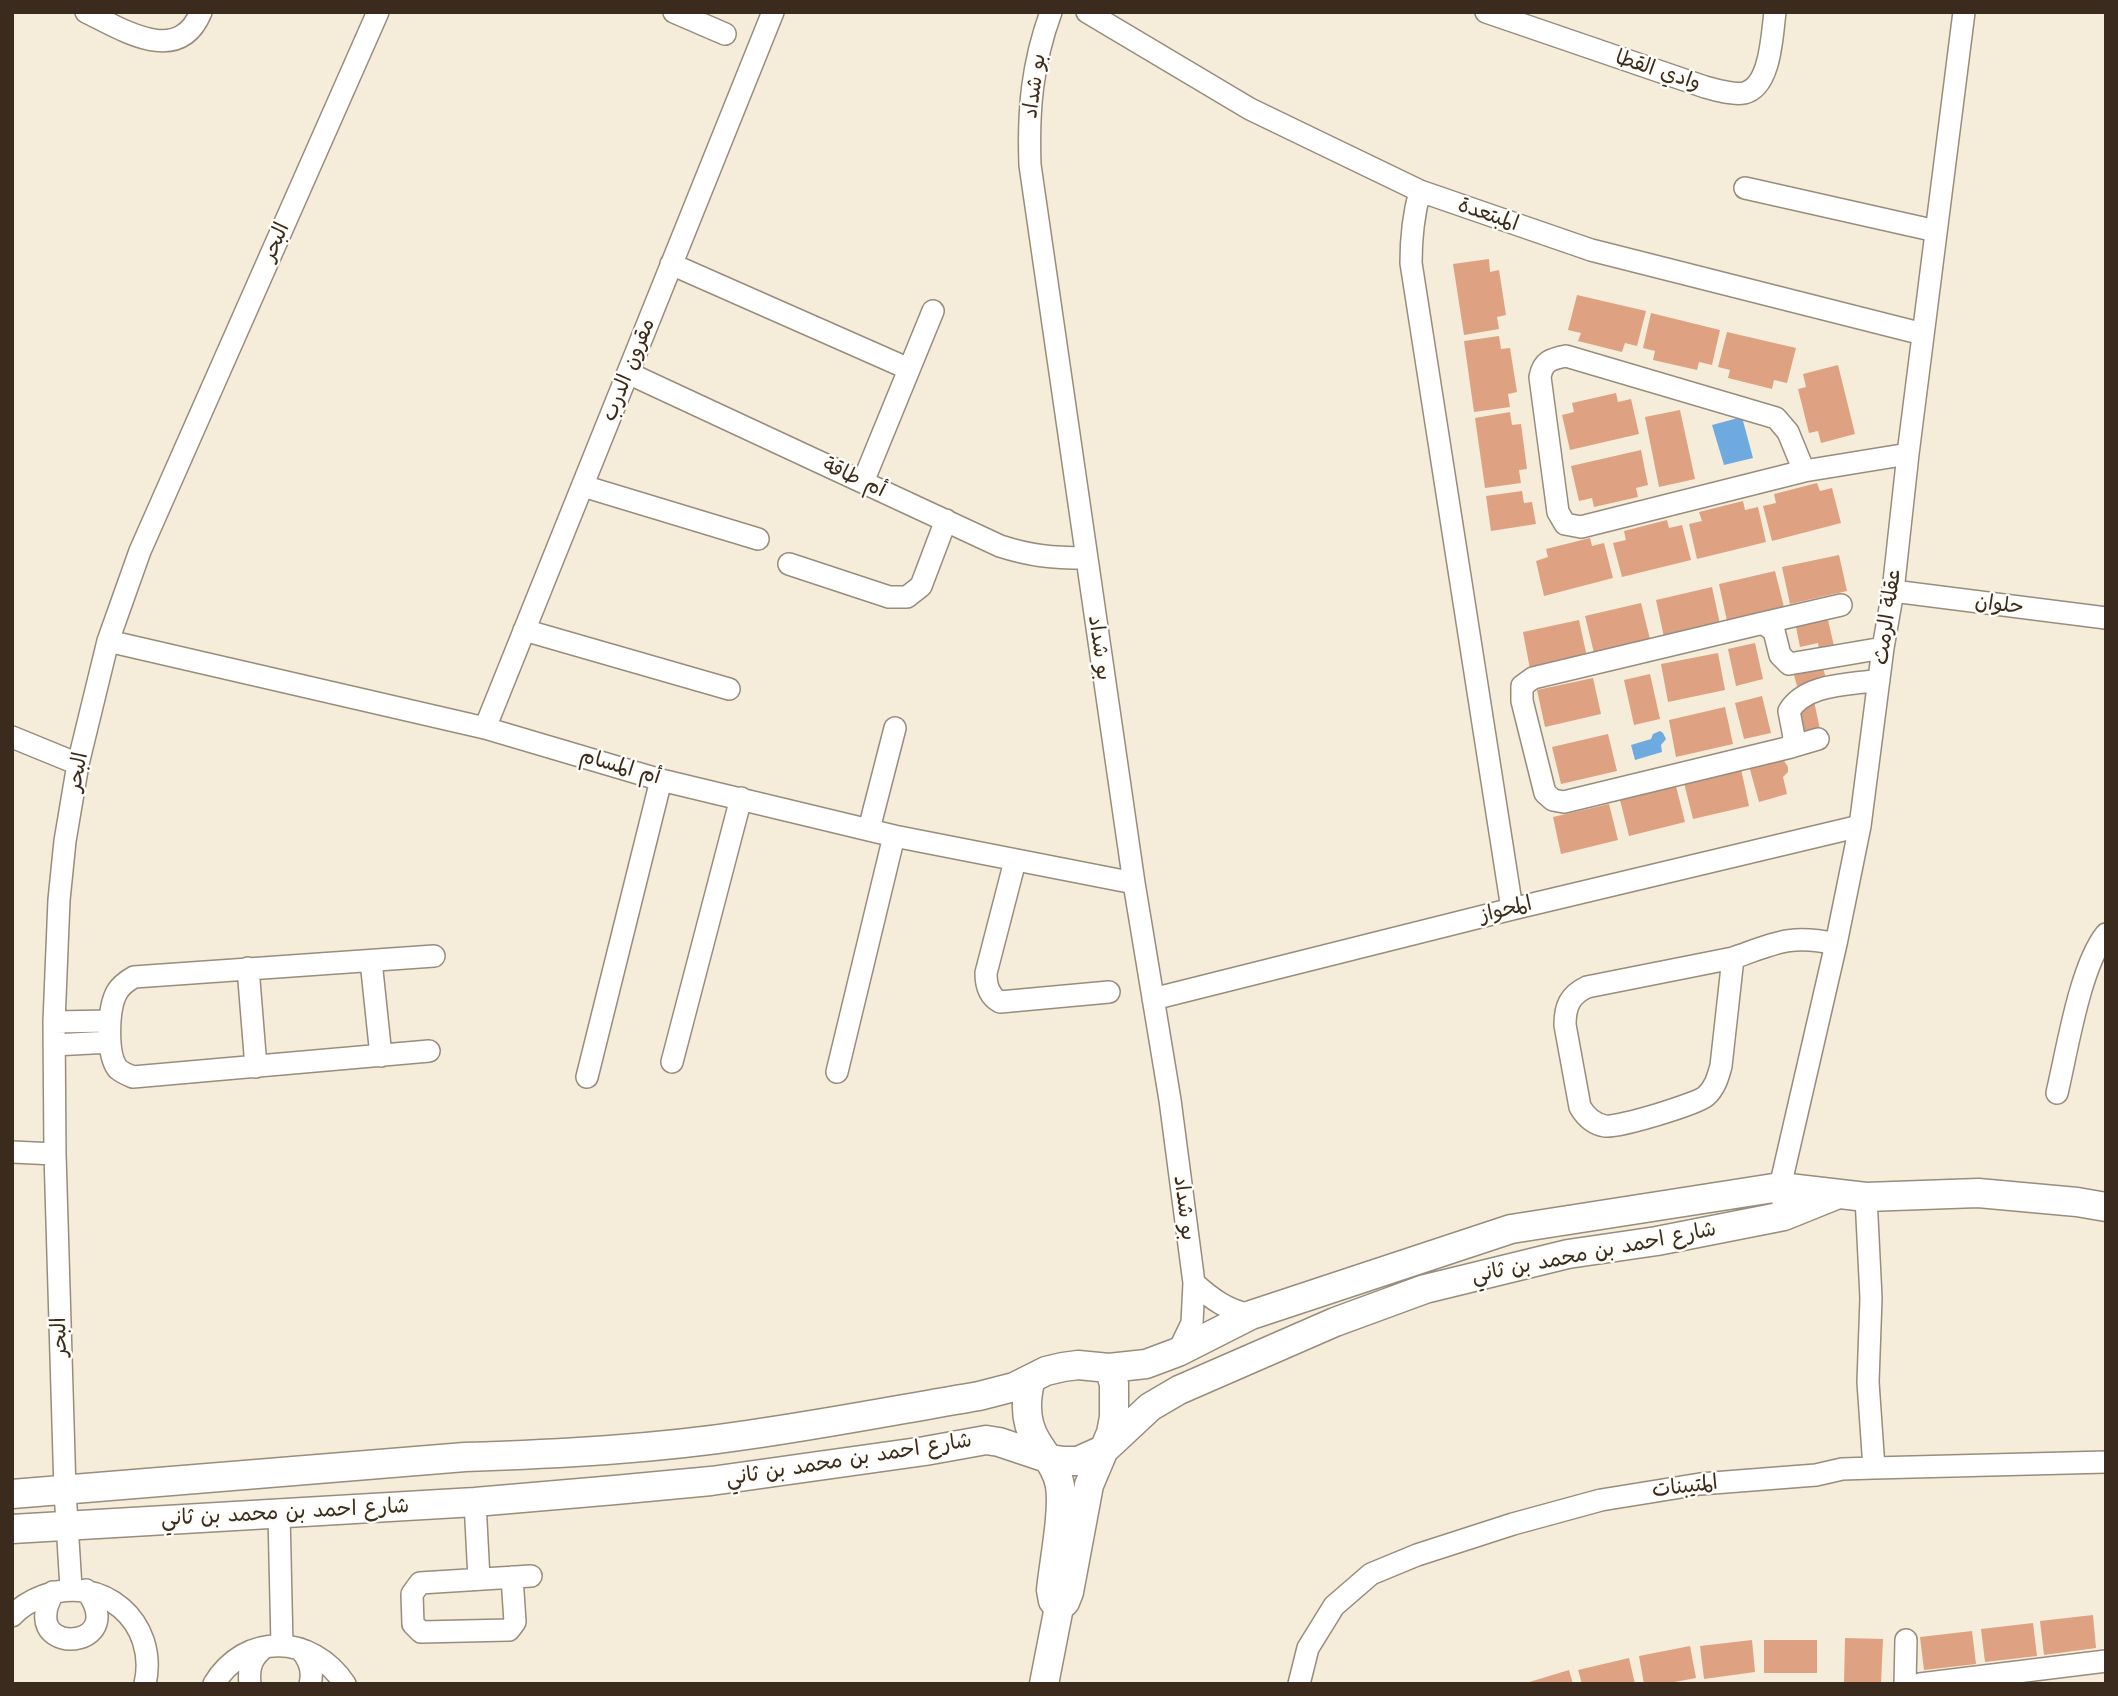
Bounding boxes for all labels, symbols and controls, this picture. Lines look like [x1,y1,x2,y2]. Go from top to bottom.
street label: وادي القطا [1612,45,1704,97]
street label: بو شداد [1018,52,1052,120]
street label: المبتعدة [1454,193,1522,237]
street label: البحر [257,219,295,265]
street label: مقرون الدرب [597,315,661,425]
street label: أم طاقة [819,453,889,503]
street label: عقلة الرمث [1869,568,1907,666]
street label: حلوان [1973,590,2025,620]
street label: بو شداد [1082,614,1116,682]
street label: أم المسام [577,743,663,791]
street label: البحر [62,750,94,794]
street label: المحواز [1477,891,1535,929]
street label: بو شداد [1168,1174,1200,1242]
street label: شارع احمد بن محمد بن ثاني [1470,1217,1718,1289]
street label: البحر [47,1317,73,1357]
street label: شارع احمد بن محمد بن ثاني [724,1428,974,1492]
street label: المتيبنات [1651,1470,1719,1504]
street label: شارع احمد بن محمد بن ثاني [160,1494,410,1532]

